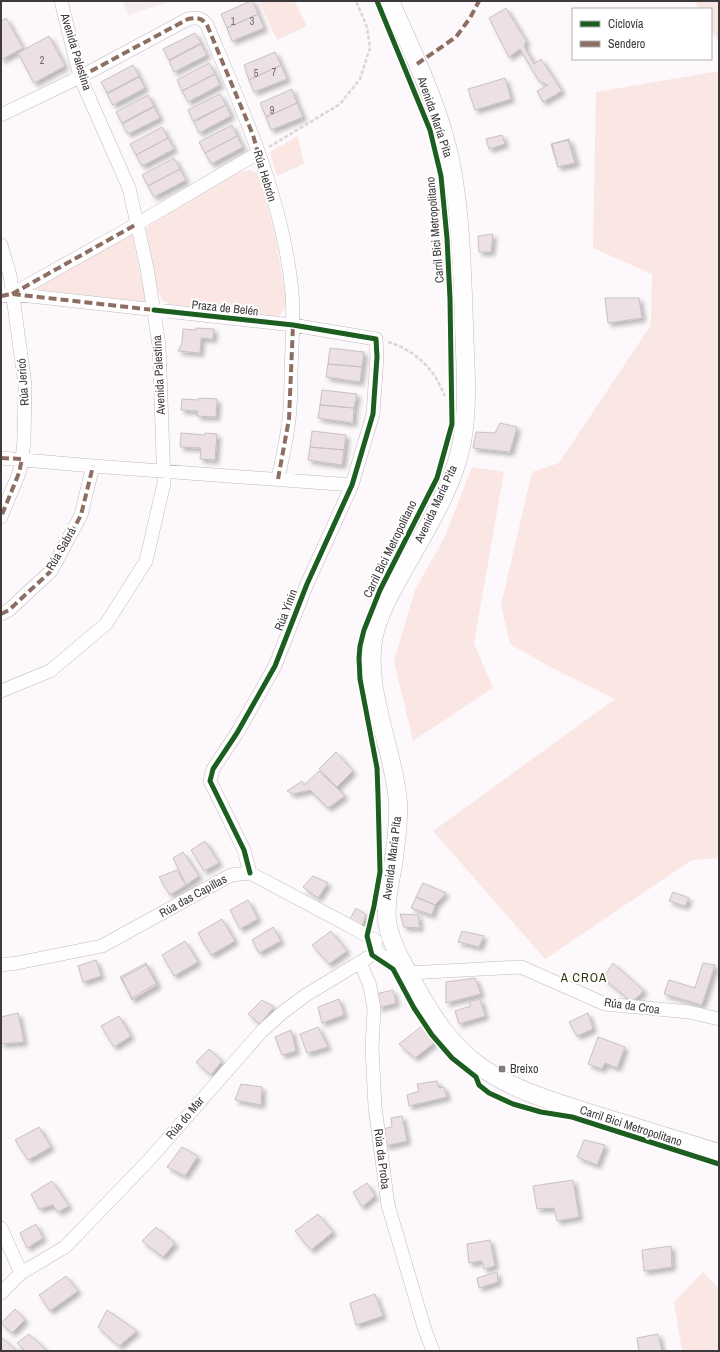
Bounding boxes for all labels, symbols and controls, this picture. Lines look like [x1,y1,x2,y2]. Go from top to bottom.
legend [572,8,712,60]
street label: Avenida Palestina [56,11,95,93]
house number: 1 [231,15,236,28]
house number: 3 [250,15,255,28]
text: Ciclovía [608,16,644,32]
text: Sendero [608,36,645,52]
house number: 2 [40,54,45,67]
house number: 7 [272,66,277,79]
house number: 5 [254,67,259,80]
street label: Avenida María Pita [413,74,456,160]
house number: 9 [270,104,275,117]
street label: Rúa Hebrón [250,148,280,204]
street label: Carril Bici Metropolitano [422,176,448,284]
street label: Praza de Belén [191,297,259,319]
street label: Avenida Palestina [149,334,169,416]
street label: Rúa Jericó [13,358,33,406]
street label: Avenida María Pita [411,462,461,546]
street label: Carril Bici Metropolitano [359,498,421,600]
street label: Rúa Sabrá [42,524,80,573]
street label: Rúa Yinin [271,587,301,633]
street label: Avenida María Pita [379,815,405,902]
street label: Rúa das Capillas [156,871,230,921]
district label: A CROA [560,969,607,986]
street label: Rúa da Croa [603,994,661,1018]
place label: Breixo [510,1061,538,1077]
marker: Breixo [497,1064,507,1074]
street label: Rúa do Mar [162,1093,208,1143]
street label: Carril Bici Metropolitano [578,1102,684,1150]
street label: Rúa da Proba [370,1128,394,1191]

